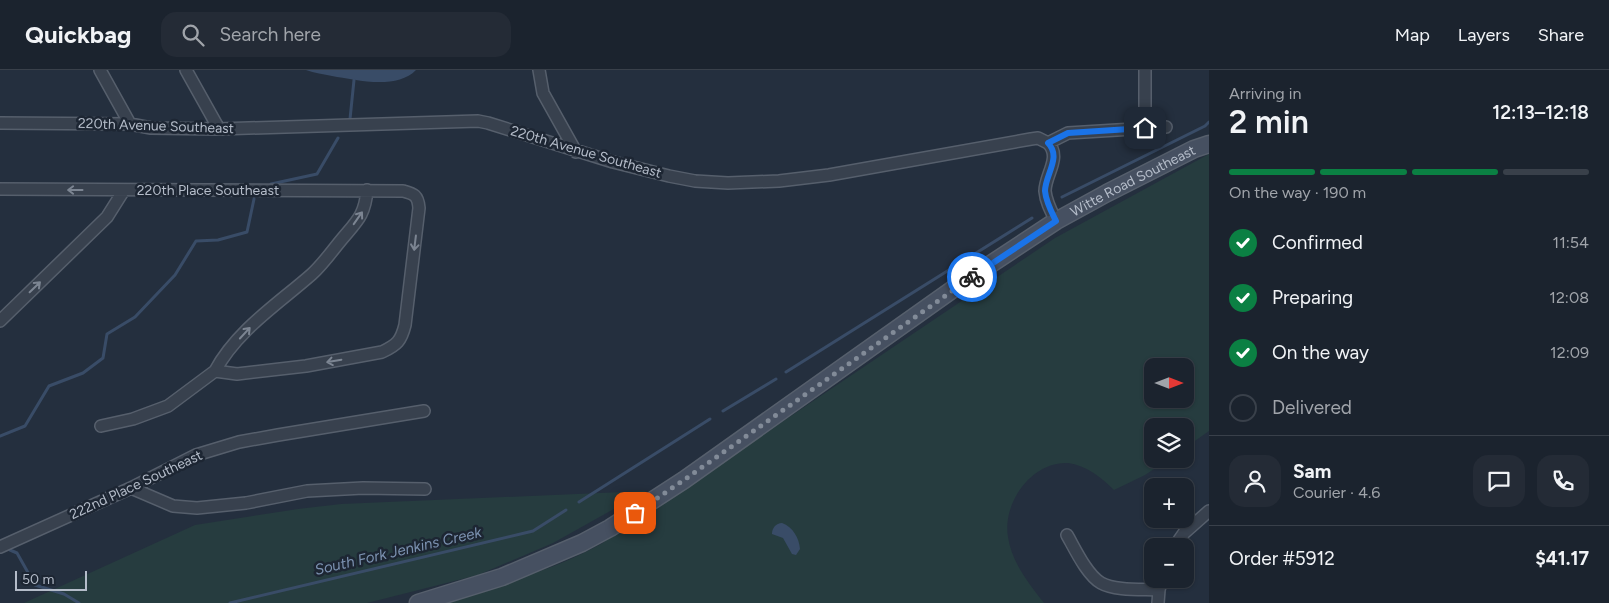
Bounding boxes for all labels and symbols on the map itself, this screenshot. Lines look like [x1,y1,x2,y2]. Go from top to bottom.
pin [1124,107,1166,149]
street label: 220th Avenue Southeast [78,115,234,137]
street label: 220th Avenue Southeast [509,122,663,182]
street label: Witte Road Southeast [1067,141,1198,220]
street label: 220th Place Southeast [137,182,279,199]
one-way arrow [68,185,84,195]
one-way arrow [353,211,363,225]
one-way arrow [410,235,420,251]
courier [947,252,997,302]
one-way arrow [29,281,41,293]
one-way arrow [239,327,251,339]
one-way arrow [326,356,342,366]
north arrow [1144,358,1194,408]
street label: 222nd Place Southeast [67,447,205,523]
pin [614,492,656,534]
water label: South Fork Jenkins Creek [313,523,484,579]
scale bar [15,568,88,591]

